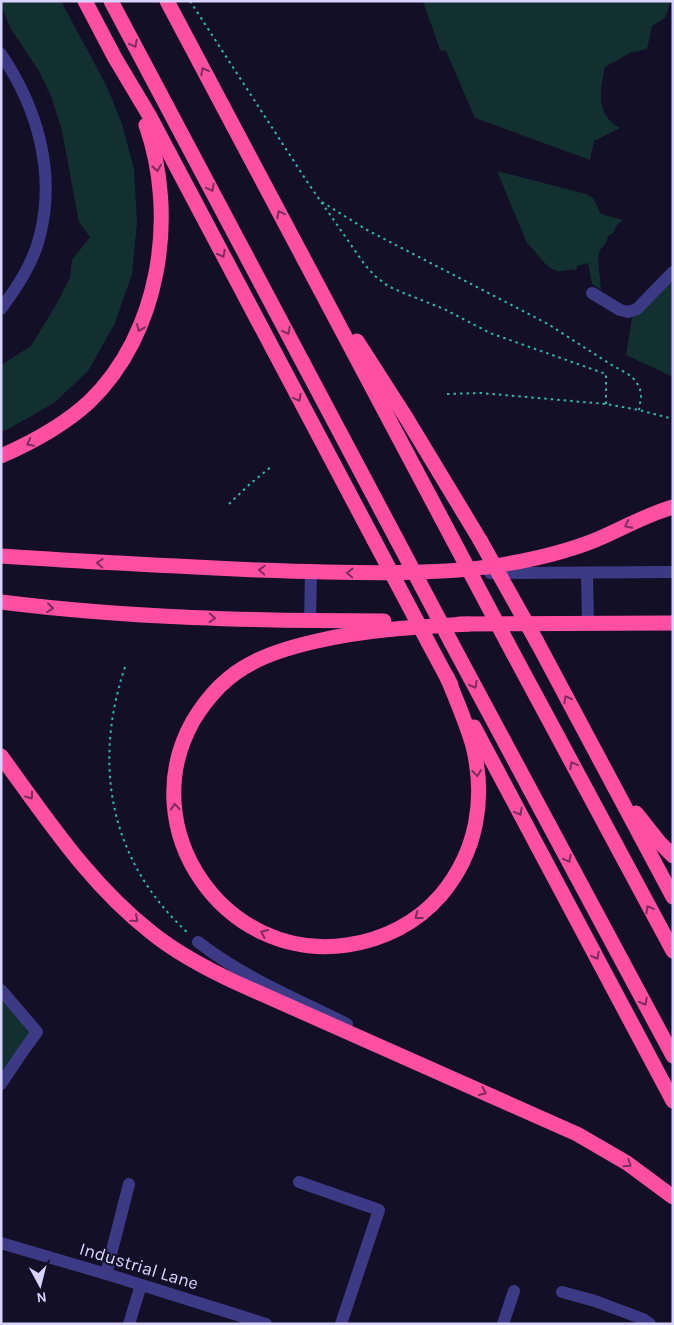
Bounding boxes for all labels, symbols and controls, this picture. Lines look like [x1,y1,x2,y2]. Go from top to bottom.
one-way arrow [128,39,138,48]
one-way arrow [200,67,210,76]
one-way arrow [151,164,161,172]
one-way arrow [204,182,214,191]
one-way arrow [276,211,286,220]
one-way arrow [216,249,226,258]
one-way arrow [135,323,146,332]
one-way arrow [280,326,290,335]
one-way arrow [292,392,302,401]
one-way arrow [26,436,35,447]
one-way arrow [624,519,633,529]
one-way arrow [96,557,104,568]
one-way arrow [258,564,266,575]
one-way arrow [346,568,354,578]
one-way arrow [46,602,54,613]
one-way arrow [208,613,216,624]
one-way arrow [468,680,478,689]
one-way arrow [564,695,574,704]
one-way arrow [569,762,579,771]
one-way arrow [471,769,482,777]
one-way arrow [24,790,33,800]
one-way arrow [170,803,181,811]
one-way arrow [513,807,523,816]
one-way arrow [561,854,571,863]
one-way arrow [646,905,656,914]
one-way arrow [415,910,424,918]
one-way arrow [129,913,138,922]
one-way arrow [260,929,269,940]
one-way arrow [589,950,599,959]
one-way arrow [638,997,648,1006]
one-way arrow [478,1085,487,1096]
one-way arrow [623,1158,632,1167]
street label: Industrial Lane [77,1237,201,1295]
north arrow [15,1260,65,1310]
text: N [36,1288,48,1306]

